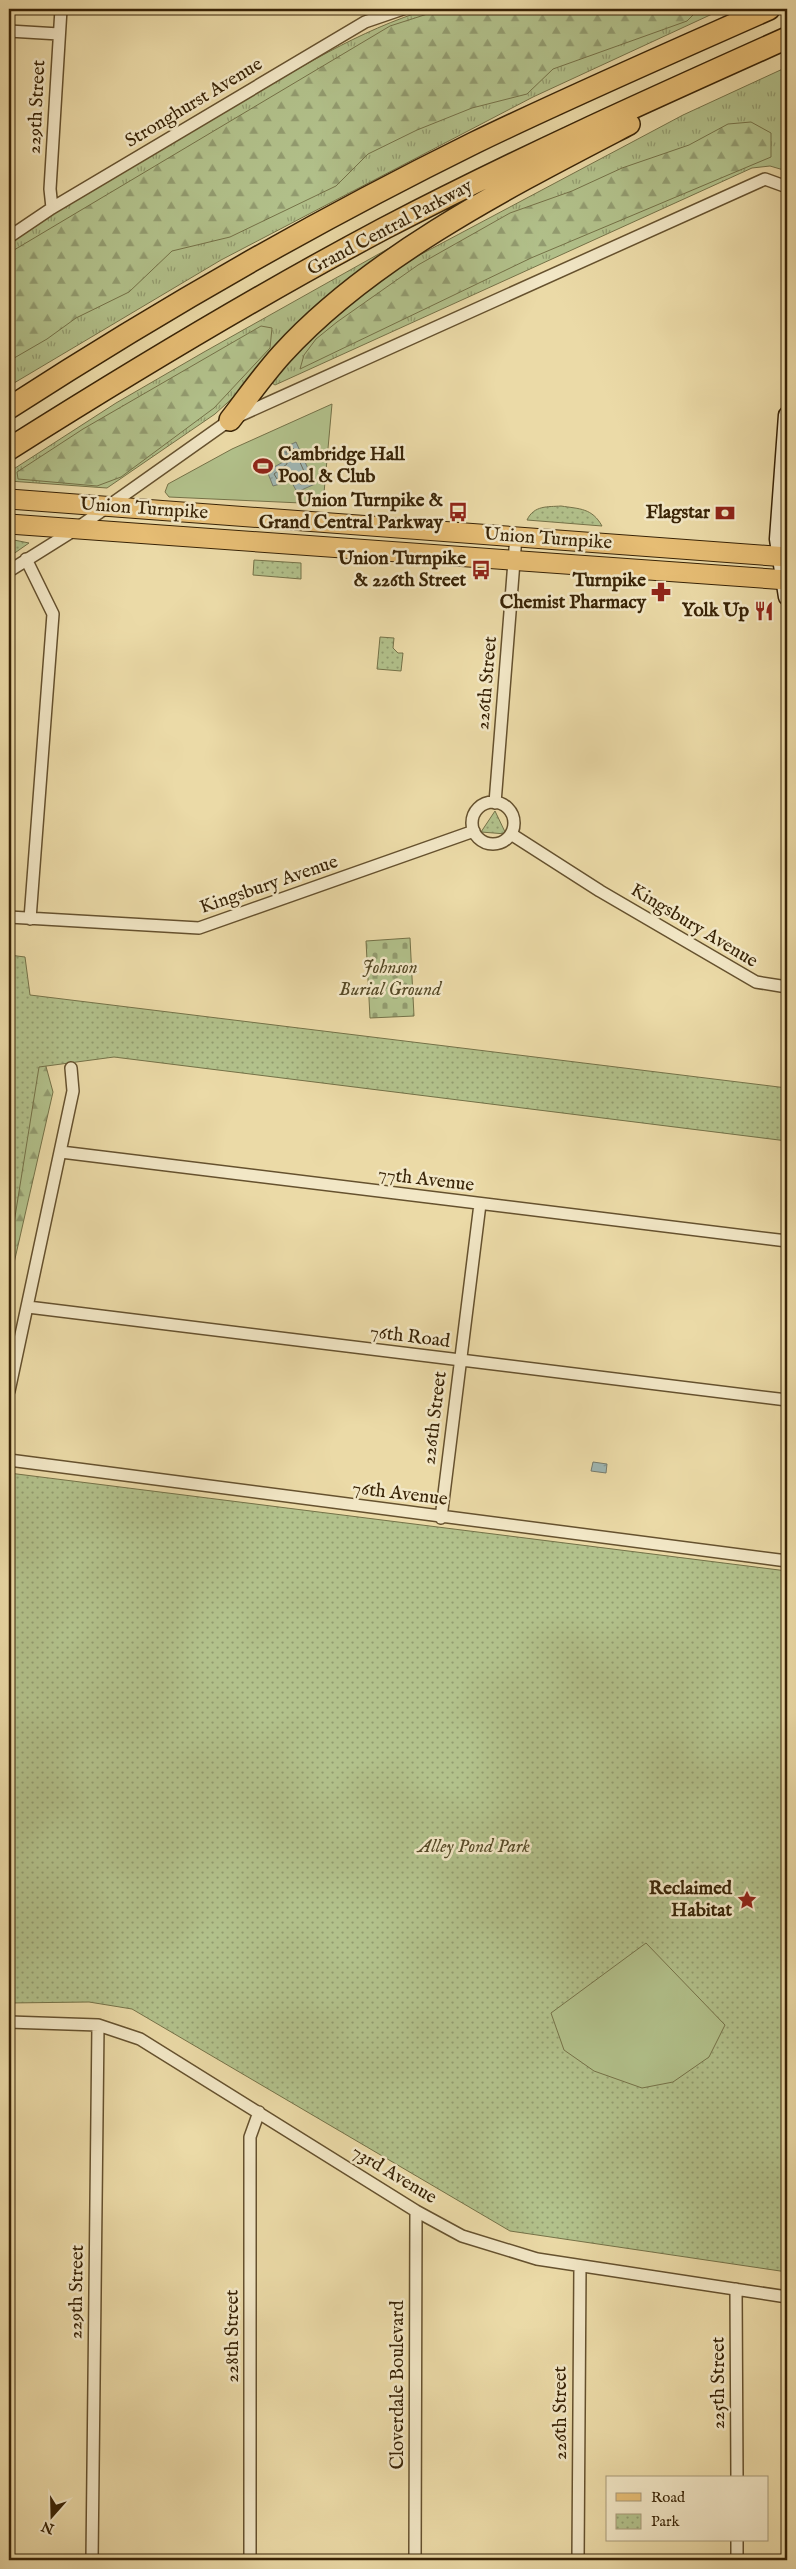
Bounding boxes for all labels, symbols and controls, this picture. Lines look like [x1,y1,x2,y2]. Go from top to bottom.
street label: Stronghurst Avenue [121,52,267,153]
street label: 229th Street [23,59,51,155]
street label: Grand Central Parkway [303,174,477,282]
place label: Cambridge Hall Pool & Club [278,443,406,489]
sports icon: Cambridge Hall Pool & Club [252,455,274,477]
place label: Union Turnpike & Grand Central Parkway [259,489,444,535]
street label: Union Turnpike [79,493,209,525]
bus stop icon: Union Turnpike & Grand Central Parkway [447,501,469,523]
place label: Flagstar [646,501,711,525]
bank icon: Flagstar [714,502,736,524]
street label: Union Turnpike [483,523,613,555]
place label: Union Turnpike & 226th Street [337,547,466,593]
bus stop icon: Union Turnpike & 226th Street [470,559,492,581]
place label: Turnpike Chemist Pharmacy [500,569,647,615]
pharmacy icon: Turnpike Chemist Pharmacy [650,581,672,603]
place label: Yolk Up [682,599,750,623]
restaurant icon: Yolk Up [753,600,775,622]
street label: 226th Street [471,635,503,731]
street label: Kingsbury Avenue [197,850,341,920]
street label: Kingsbury Avenue [626,879,762,974]
park label: Johnson Burial Ground [339,956,442,1002]
street label: 77th Avenue [377,1162,476,1198]
street label: 76th Road [369,1320,452,1354]
street label: 226th Street [417,1370,453,1466]
street label: 76th Avenue [351,1476,449,1512]
park label: Alley Pond Park [416,1835,530,1859]
place label: Reclaimed Habitat [649,1877,733,1923]
place icon: Reclaimed Habitat [736,1889,758,1911]
street label: 73rd Avenue [347,2140,441,2210]
street label: 229th Street [64,2244,90,2339]
street label: 228th Street [221,2289,245,2383]
street label: Cloverdale Boulevard [386,2300,410,2470]
street label: 225th Street [707,2336,731,2429]
street label: 226th Street [549,2366,573,2460]
legend [606,2476,768,2542]
text: Road [651,2488,686,2507]
north arrow [28,2492,78,2542]
text: Park [651,2512,681,2531]
text: N [39,2517,58,2538]

